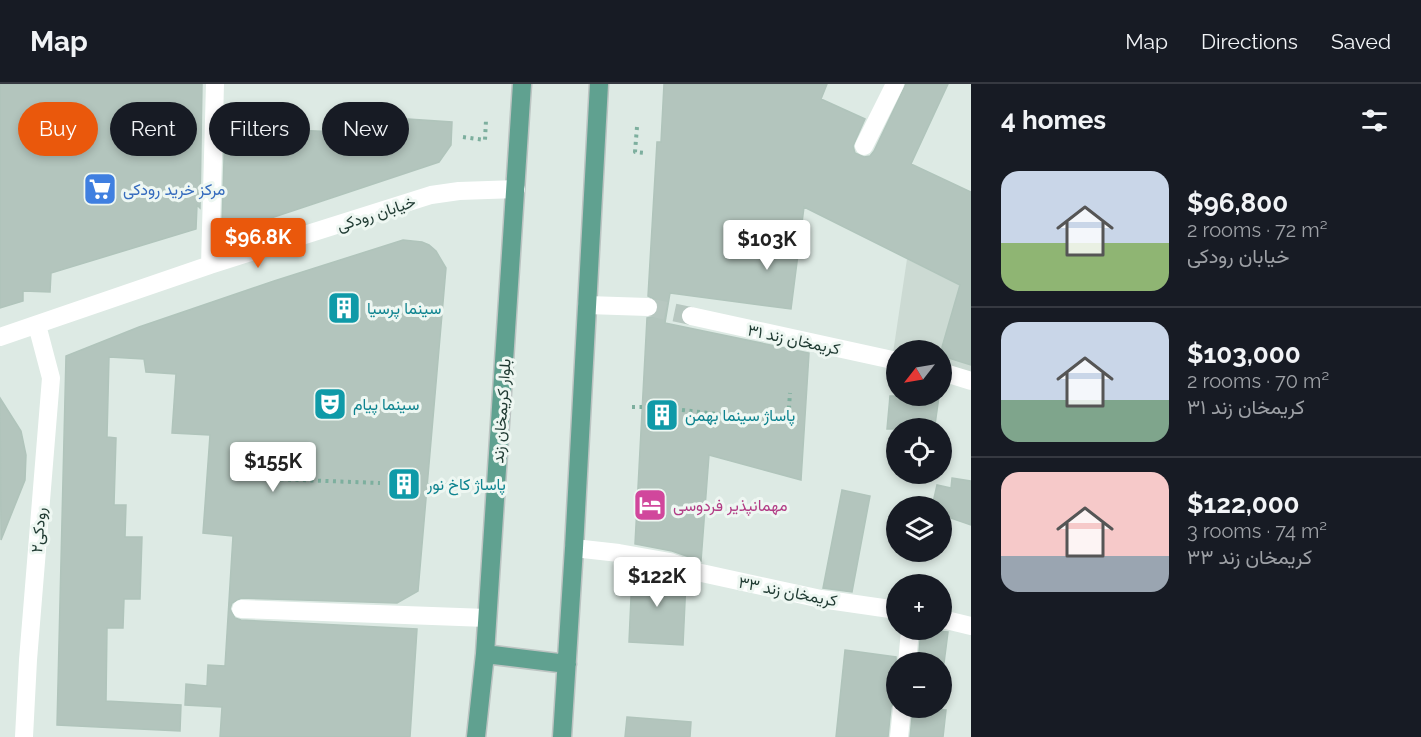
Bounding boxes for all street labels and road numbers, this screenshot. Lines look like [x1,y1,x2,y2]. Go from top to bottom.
street label: خیابان رودکی [334,192,419,236]
street label: کریمخان زند ۳۱ [746,320,842,360]
street label: بلوار کریمخان زند [488,358,516,464]
street label: رودکی۲ [27,506,51,554]
street label: کریمخان زند ۳۳ [737,573,839,611]

